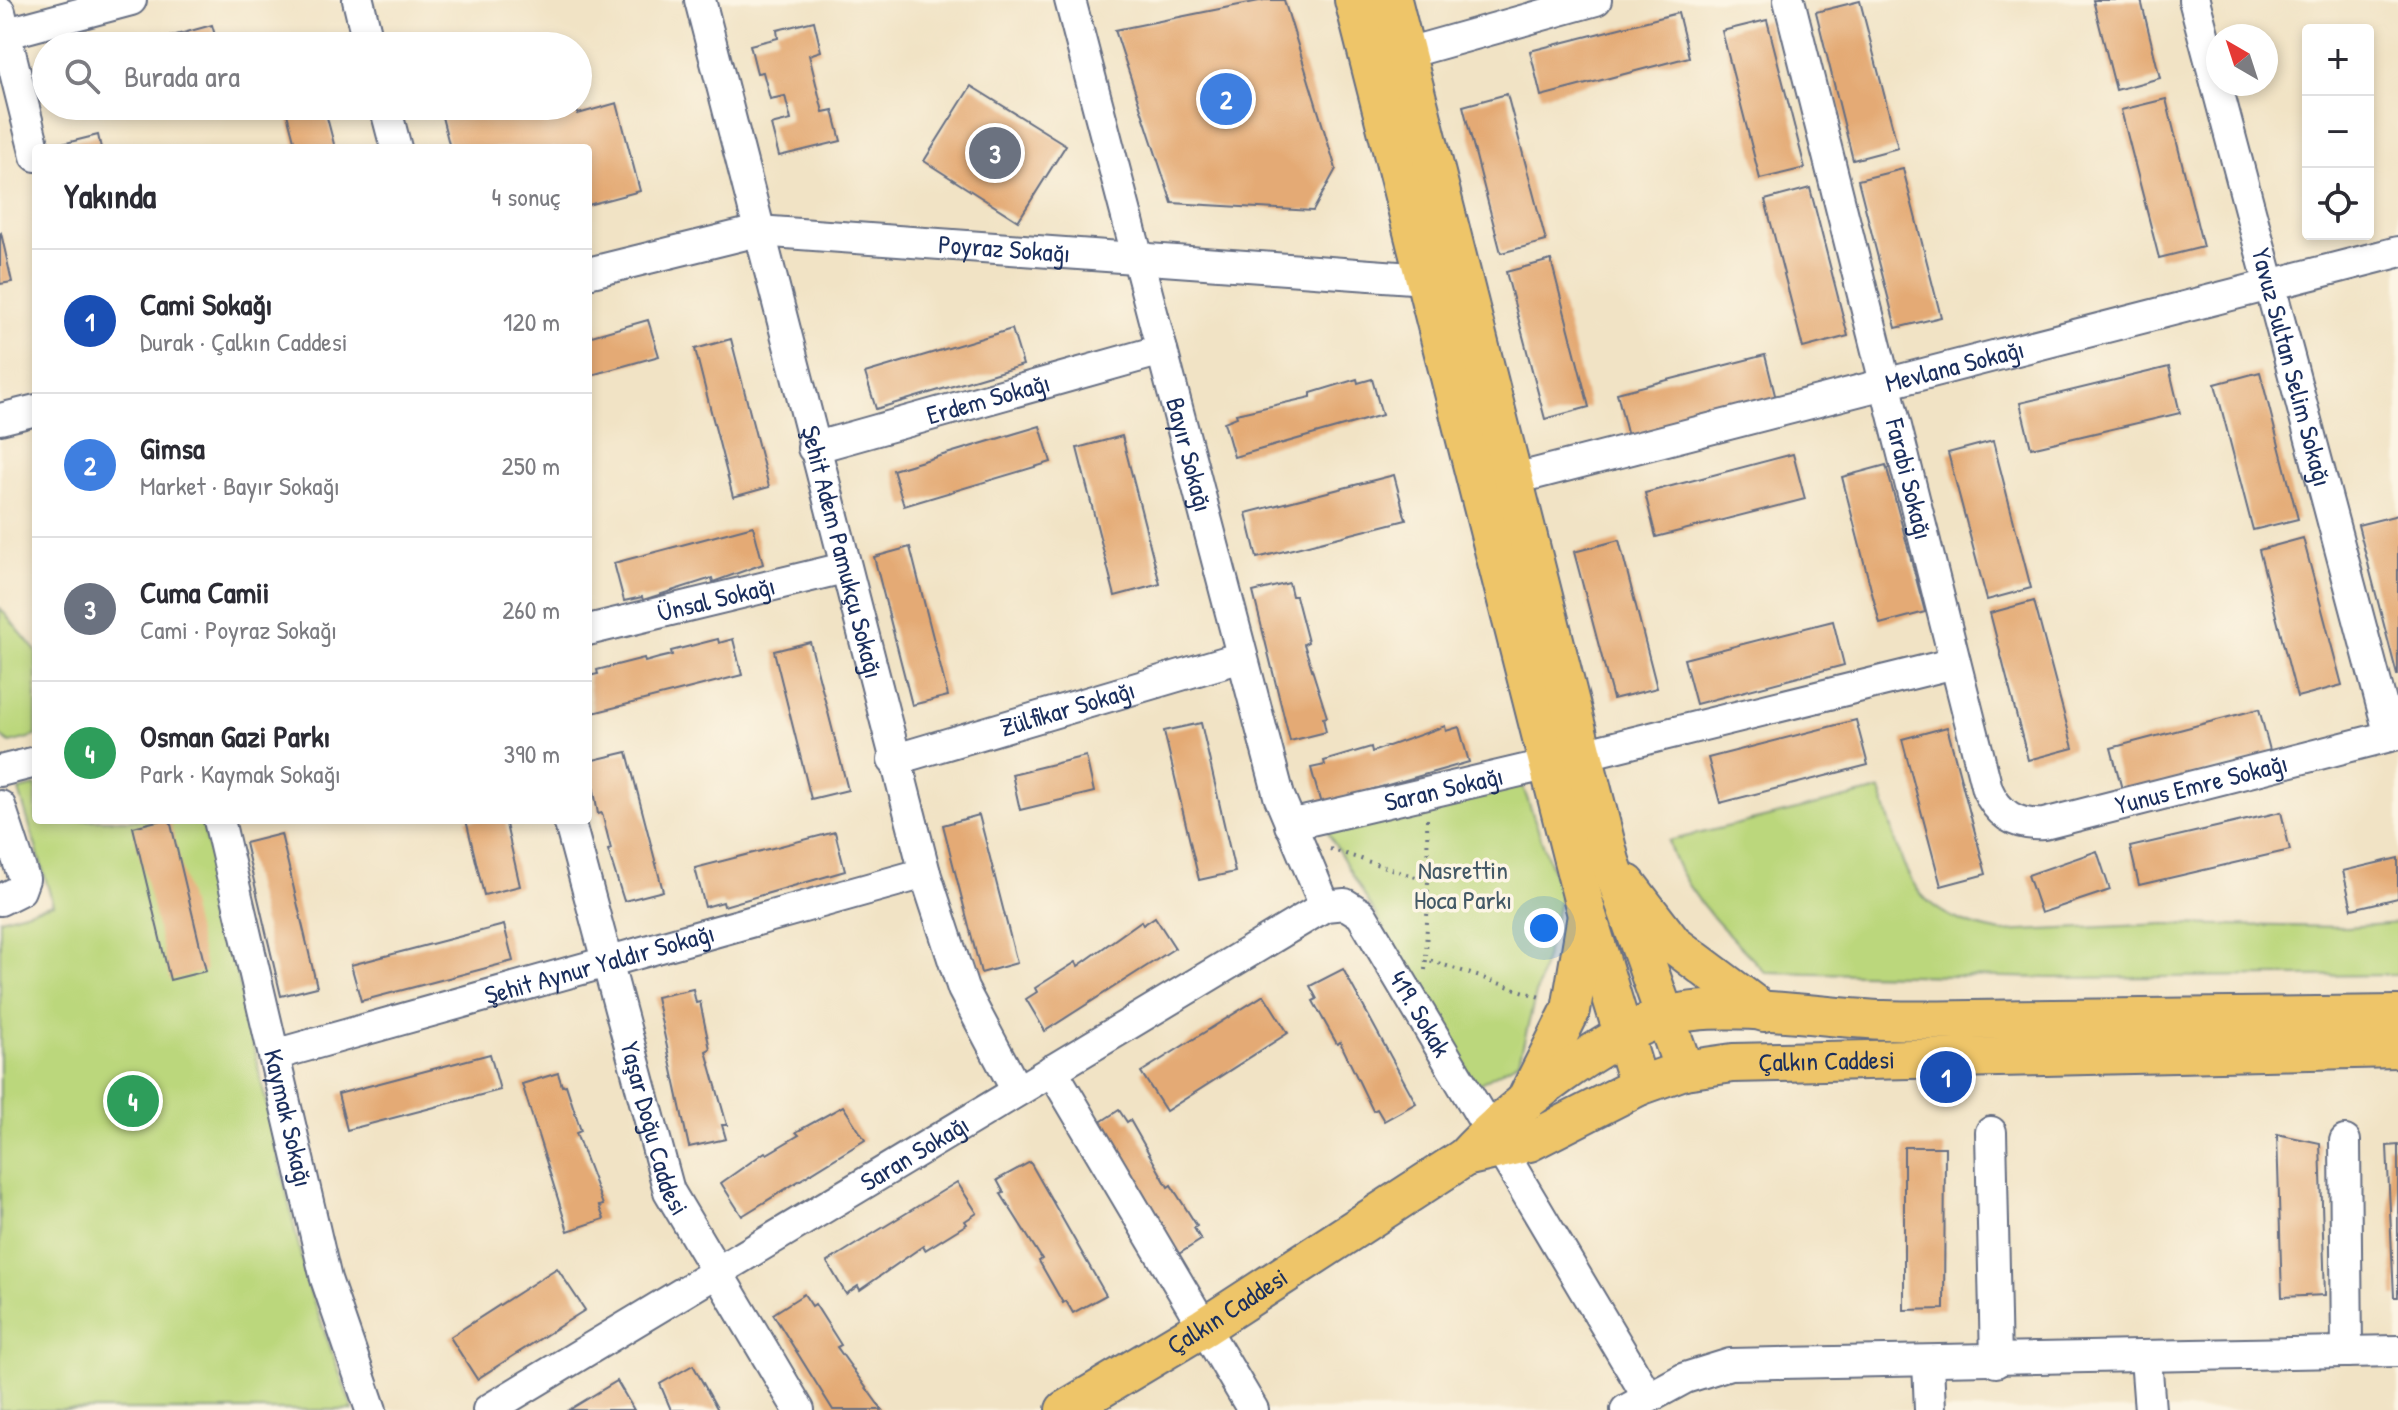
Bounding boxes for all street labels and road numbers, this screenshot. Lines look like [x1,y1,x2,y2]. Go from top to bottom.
street label: Poyraz Sokağı [937,226,1071,270]
street label: Yavuz Sultan Selim Sokağı [2244,244,2341,490]
street label: Mevlana Sokağı [1881,331,2028,400]
street label: Erdem Sokağı [922,364,1054,432]
street label: Bayır Sokağı [1158,393,1222,516]
street label: Farabi Sokağı [1877,414,1942,543]
street label: Şehit Adem Pamukçu Sokağı [793,422,892,682]
street label: Ünsal Sokağı [654,567,779,630]
street label: Zülfikar Sokağı [996,672,1139,744]
street label: Yunus Emre Sokağı [2111,745,2291,822]
street label: Saran Sokağı [1381,758,1507,819]
street label: Şehit Aynur Yaldır Sokağı [480,915,718,1012]
street label: 419. Sokak [1381,964,1460,1063]
street label: Yaşar Doğu Caddesi [612,1038,698,1222]
street label: Çalkın Caddesi [1758,1041,1895,1079]
street label: Kaymak Sokağı [256,1046,322,1190]
street label: Saran Sokağı [854,1106,975,1199]
street label: Çalkın Caddesi [1160,1259,1294,1362]

